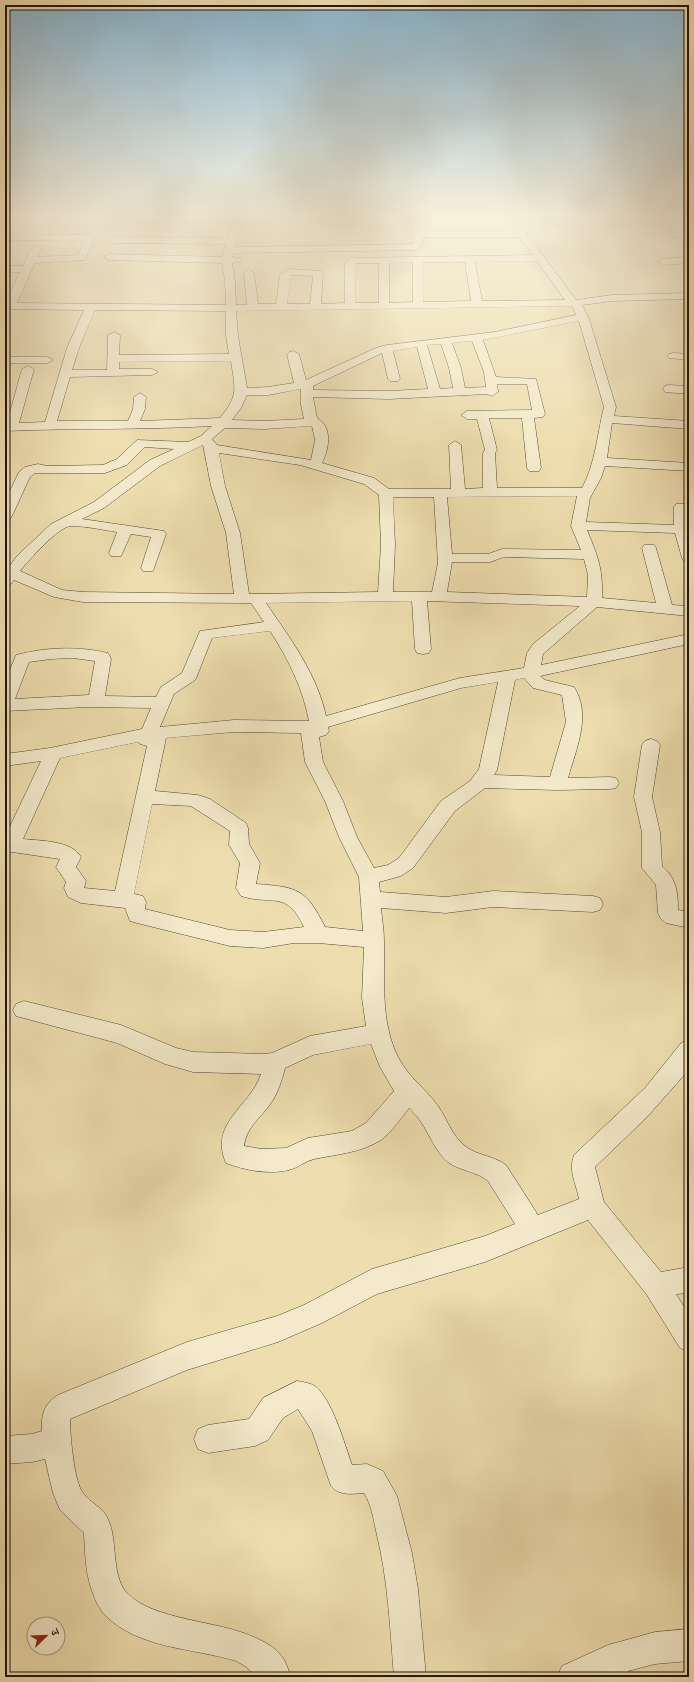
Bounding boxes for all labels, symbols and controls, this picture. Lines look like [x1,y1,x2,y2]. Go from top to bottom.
north arrow [26,1616,66,1656]
text: उ [46,1626,62,1639]

